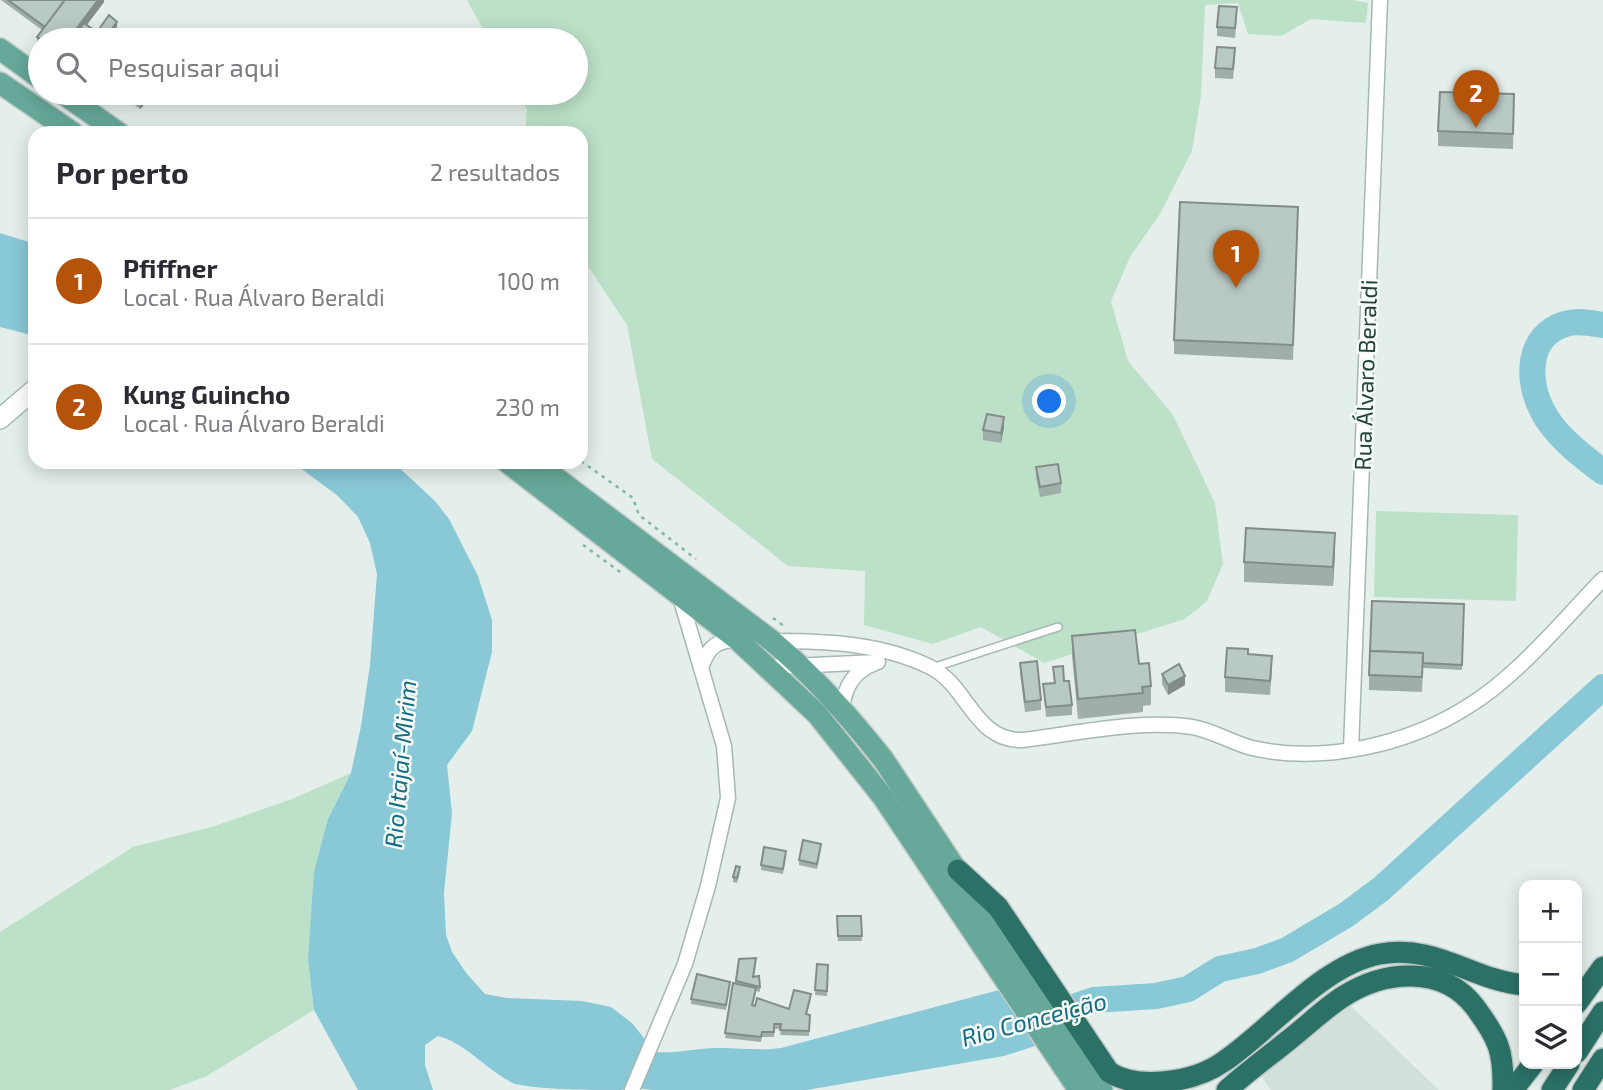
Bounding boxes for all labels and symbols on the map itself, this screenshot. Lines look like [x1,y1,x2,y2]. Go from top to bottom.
pin: 2 [1453,70,1499,128]
pin: 1 [1213,230,1259,288]
street label: Rua Álvaro Beraldi [1348,279,1382,471]
your location [1032,384,1066,418]
water label: Rio Itajaí-Mirim [378,679,421,849]
water label: Rio Conceição [958,985,1110,1053]

